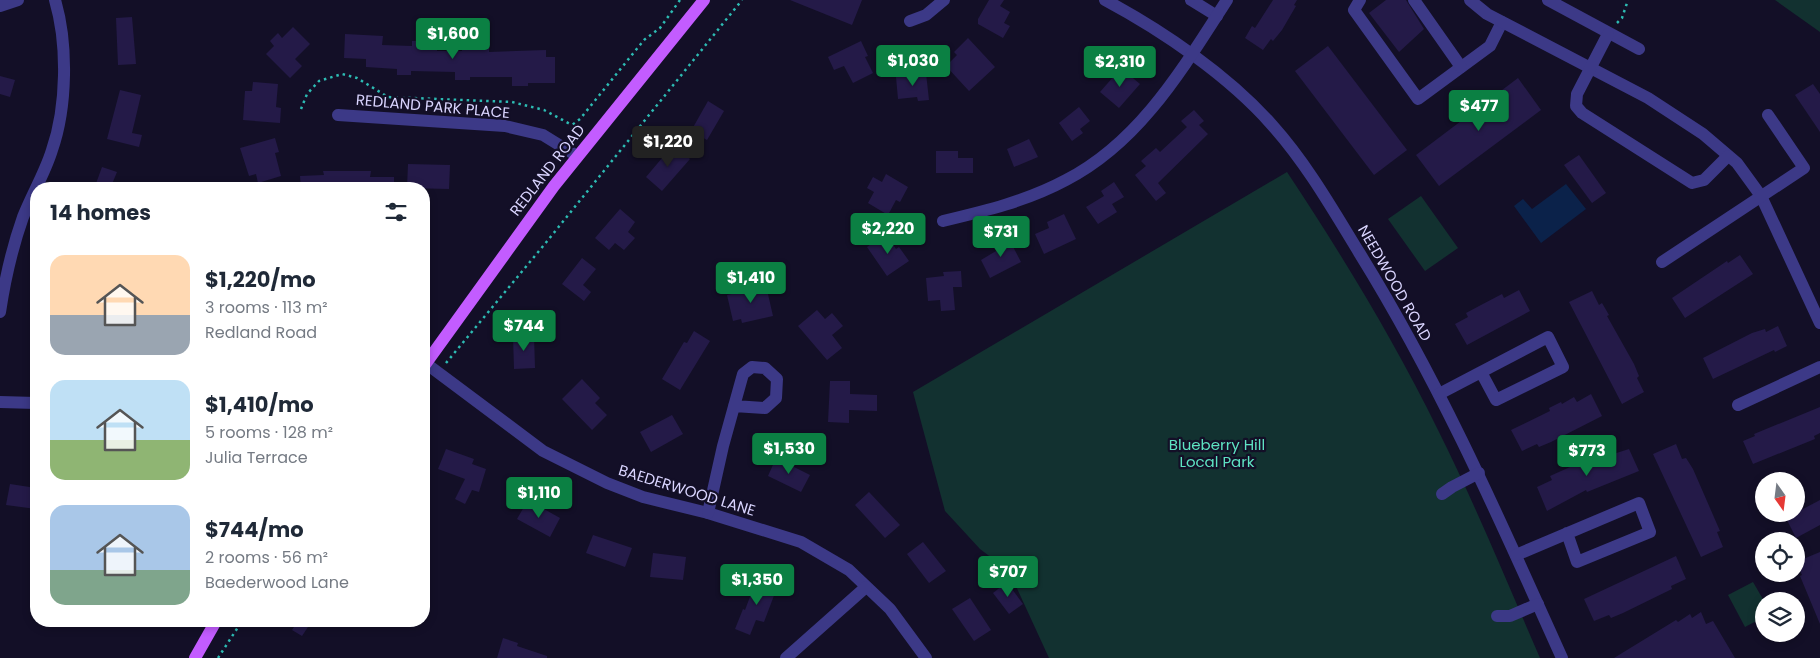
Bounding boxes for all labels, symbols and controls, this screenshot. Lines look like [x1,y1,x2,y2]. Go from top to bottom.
pin: $1,600 [412,18,494,60]
text: $1,600 [427,22,479,45]
pin: $1,030 [872,44,954,87]
pin: $2,310 [1079,46,1161,88]
text: $1,030 [887,49,939,72]
text: $2,310 [1095,50,1145,73]
street label: REDLAND PARK PLACE [355,89,511,123]
pin: $477 [1449,90,1509,132]
text: $477 [1460,94,1498,117]
street label: REDLAND ROAD [505,120,589,220]
pin: $1,220 [627,126,709,168]
text: $1,220 [643,130,693,153]
text: 14 homes [50,198,151,227]
icon: filters [382,198,410,226]
pin: $2,220 [847,212,929,255]
pin: $731 [971,216,1031,258]
text: $2,220 [862,217,914,240]
text: $731 [984,220,1018,243]
street label: NEEDWOOD ROAD [1353,221,1437,345]
pin: $1,410 [710,262,792,304]
text: $1,220/mo [205,265,316,294]
text: $1,410 [727,266,775,289]
icon: home [90,275,150,335]
text: 3 rooms · 113 m² [205,296,328,319]
pin: $744 [494,310,554,352]
text: $744 [504,314,544,337]
text: Redland Road [205,321,317,344]
text: $1,410/mo [205,390,314,419]
icon: home [90,400,150,460]
text: 5 rooms · 128 m² [205,421,333,444]
pin: $1,530 [748,432,830,475]
park label: Blueberry Hill Local Park [1169,434,1265,472]
pin: $773 [1557,434,1617,477]
text: $1,530 [763,437,815,460]
text: $773 [1568,439,1606,462]
text: Julia Terrace [205,446,308,469]
street label: BAEDERWOOD LANE [616,459,758,521]
north arrow [1755,472,1805,522]
map controls [1755,472,1805,642]
pin: $1,110 [498,476,580,519]
text: $1,110 [517,481,561,504]
text: $744/mo [205,515,304,544]
icon: home [90,525,150,585]
button: locate [1755,532,1805,582]
text: 2 rooms · 56 m² [205,546,328,569]
pin: $707 [978,556,1038,598]
text: $707 [989,560,1027,583]
pin: $1,350 [716,564,798,606]
text: $1,350 [731,568,783,591]
text: Baederwood Lane [205,571,349,594]
button: layers [1755,592,1805,642]

